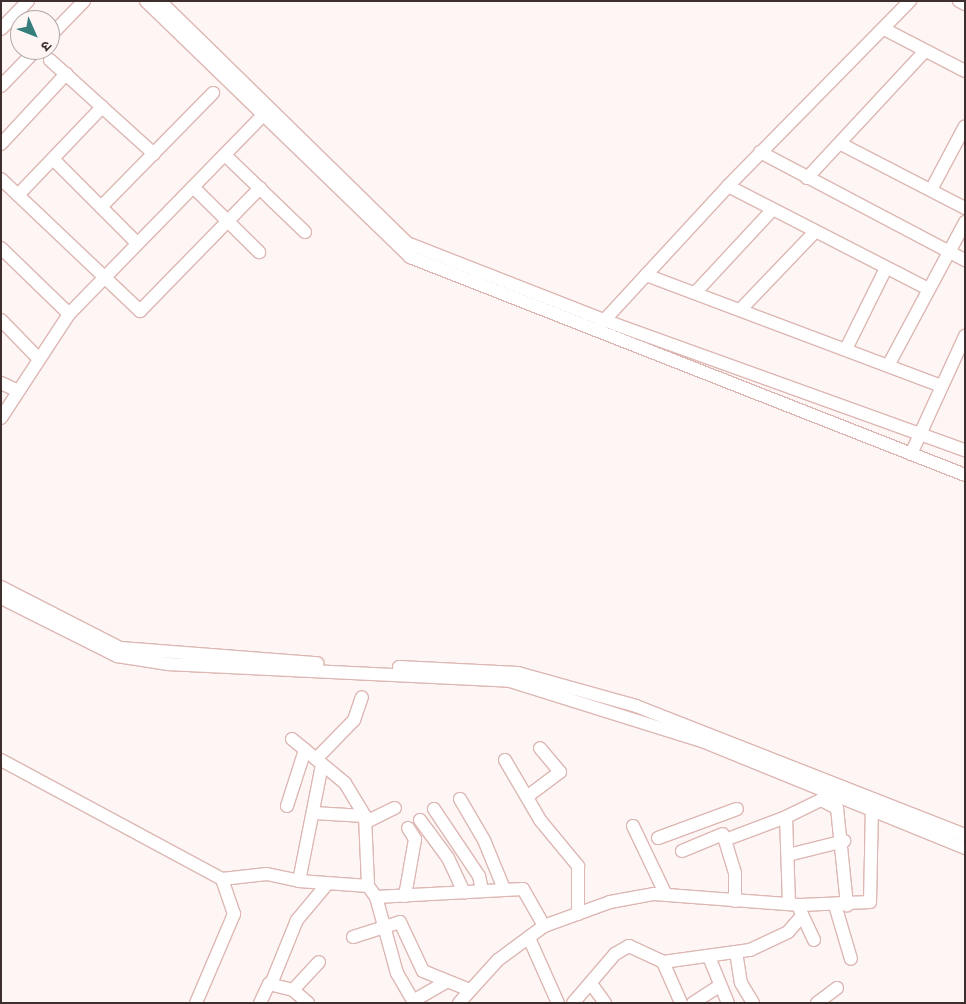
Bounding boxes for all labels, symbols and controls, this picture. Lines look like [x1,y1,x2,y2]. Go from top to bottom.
north arrow [10,10,60,60]
text: उ [36,36,55,55]

